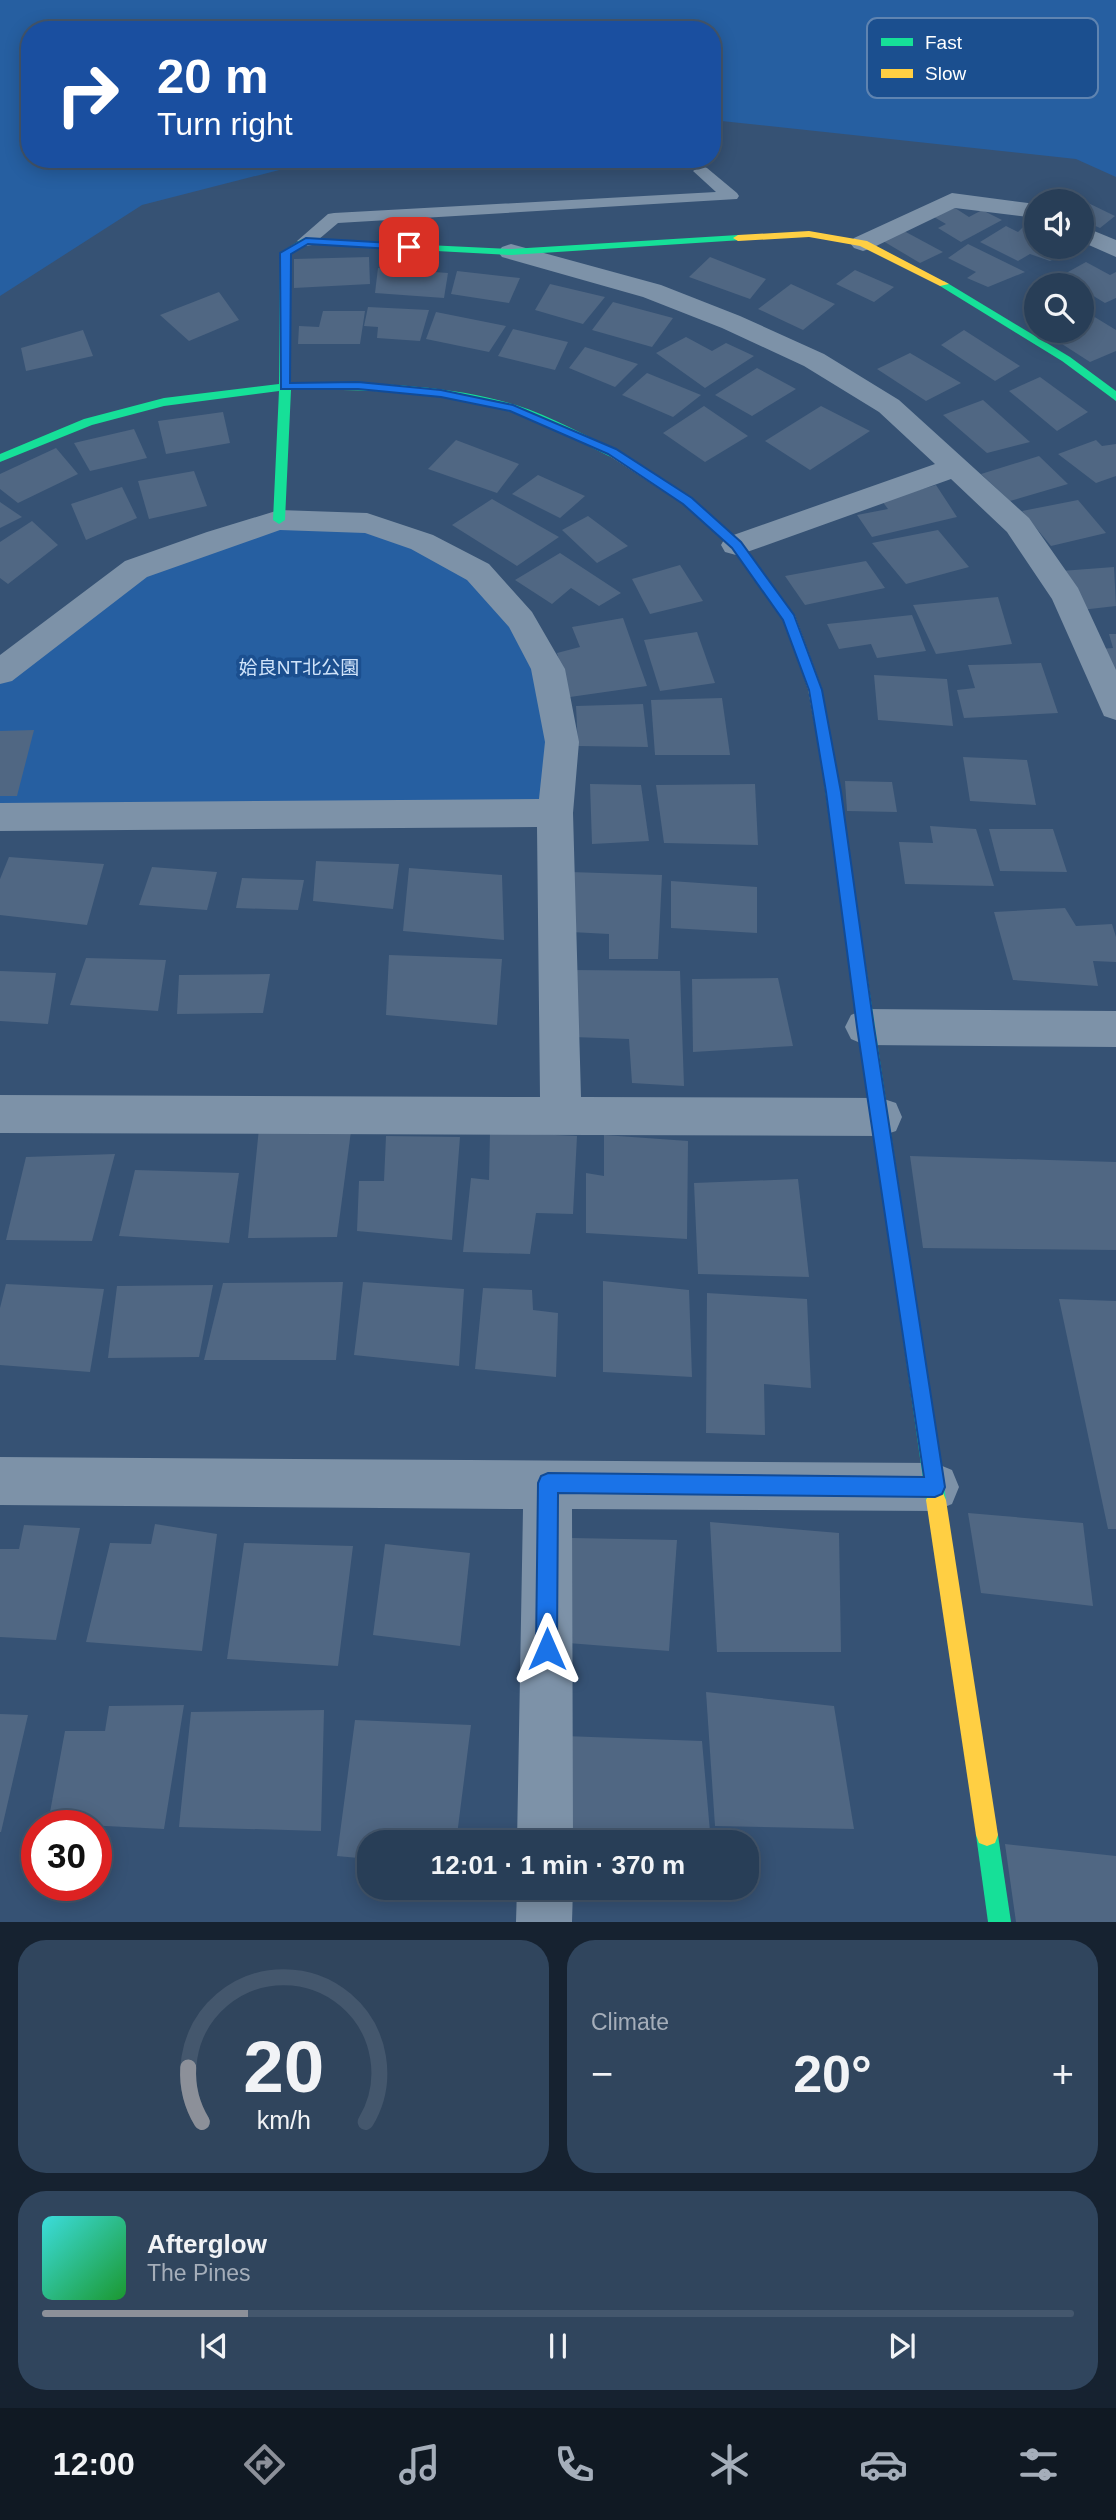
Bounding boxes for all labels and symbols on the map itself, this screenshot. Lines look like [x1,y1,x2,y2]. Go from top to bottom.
legend [867,18,1098,98]
text: Fast [925,32,963,53]
text: Slow [925,63,966,84]
pin [379,217,439,277]
park label: 姶良NT北公園 [239,657,359,678]
position arrow [510,1612,584,1686]
speed limit sign: 30 [21,1810,112,1901]

